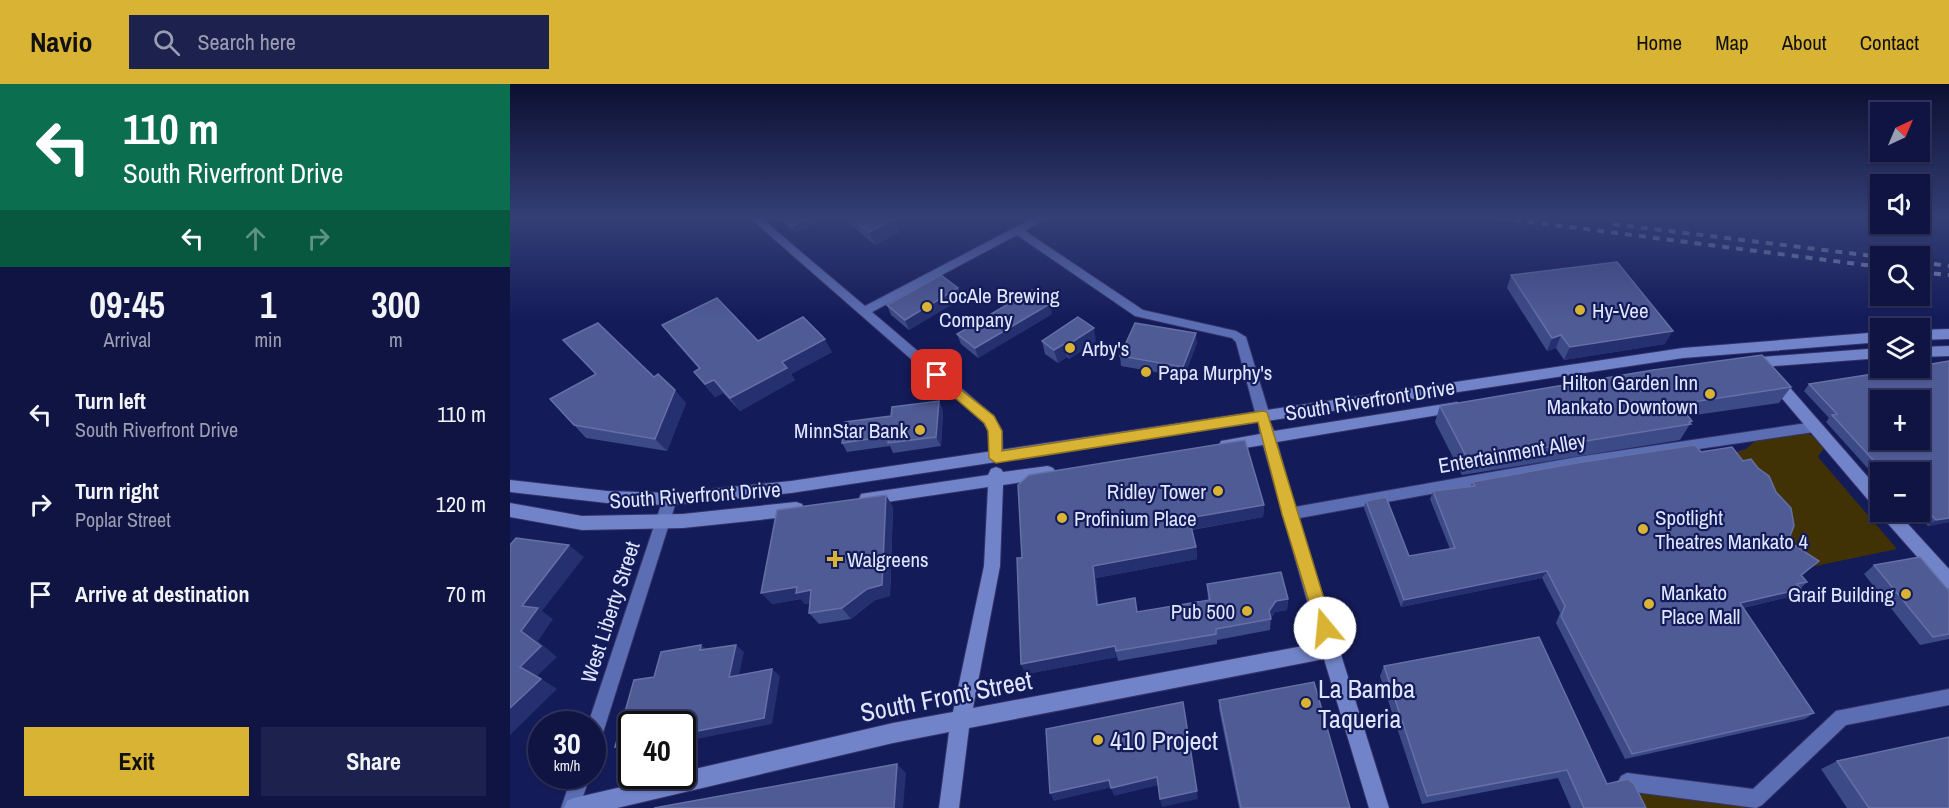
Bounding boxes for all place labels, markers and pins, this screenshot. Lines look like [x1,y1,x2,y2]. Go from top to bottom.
place label: LocAle Brewing Company [939,281,1060,334]
place label: Hy-Vee [1592,296,1648,325]
marker: LocAle Brewing Company [920,300,934,314]
marker: Hy-Vee [1573,303,1587,317]
place label: Arby's [1081,334,1129,363]
marker: Arby's [1063,341,1077,355]
pin [911,349,962,400]
place label: Papa Murphy's [1158,358,1272,387]
marker: Papa Murphy's [1139,365,1153,379]
place label: Hilton Garden Inn Mankato Downtown [1547,368,1698,421]
marker: Hilton Garden Inn Mankato Downtown [1703,387,1717,401]
place label: MinnStar Bank [794,416,908,445]
marker: MinnStar Bank [913,423,927,437]
place label: Ridley Tower [1107,477,1206,506]
marker: Ridley Tower [1211,484,1225,498]
place label: Spotlight Theatres Mankato 4 [1655,503,1809,556]
place label: Profinium Place [1074,504,1197,533]
marker: Profinium Place [1055,511,1069,525]
marker: Spotlight Theatres Mankato 4 [1636,522,1650,536]
place label: Walgreens [847,545,929,574]
marker: Walgreens [828,552,842,566]
place label: Mankato Place Mall [1661,578,1740,631]
place label: Graif Building [1788,580,1894,609]
marker: Graif Building [1899,587,1913,601]
place label: Pub 500 [1171,597,1235,626]
marker: Mankato Place Mall [1642,597,1656,611]
marker: Pub 500 [1240,604,1254,618]
place label: La Bamba Taqueria [1318,671,1415,736]
marker: La Bamba Taqueria [1299,696,1313,710]
place label: 410 Project [1110,723,1218,758]
marker: 410 Project [1091,733,1105,747]

